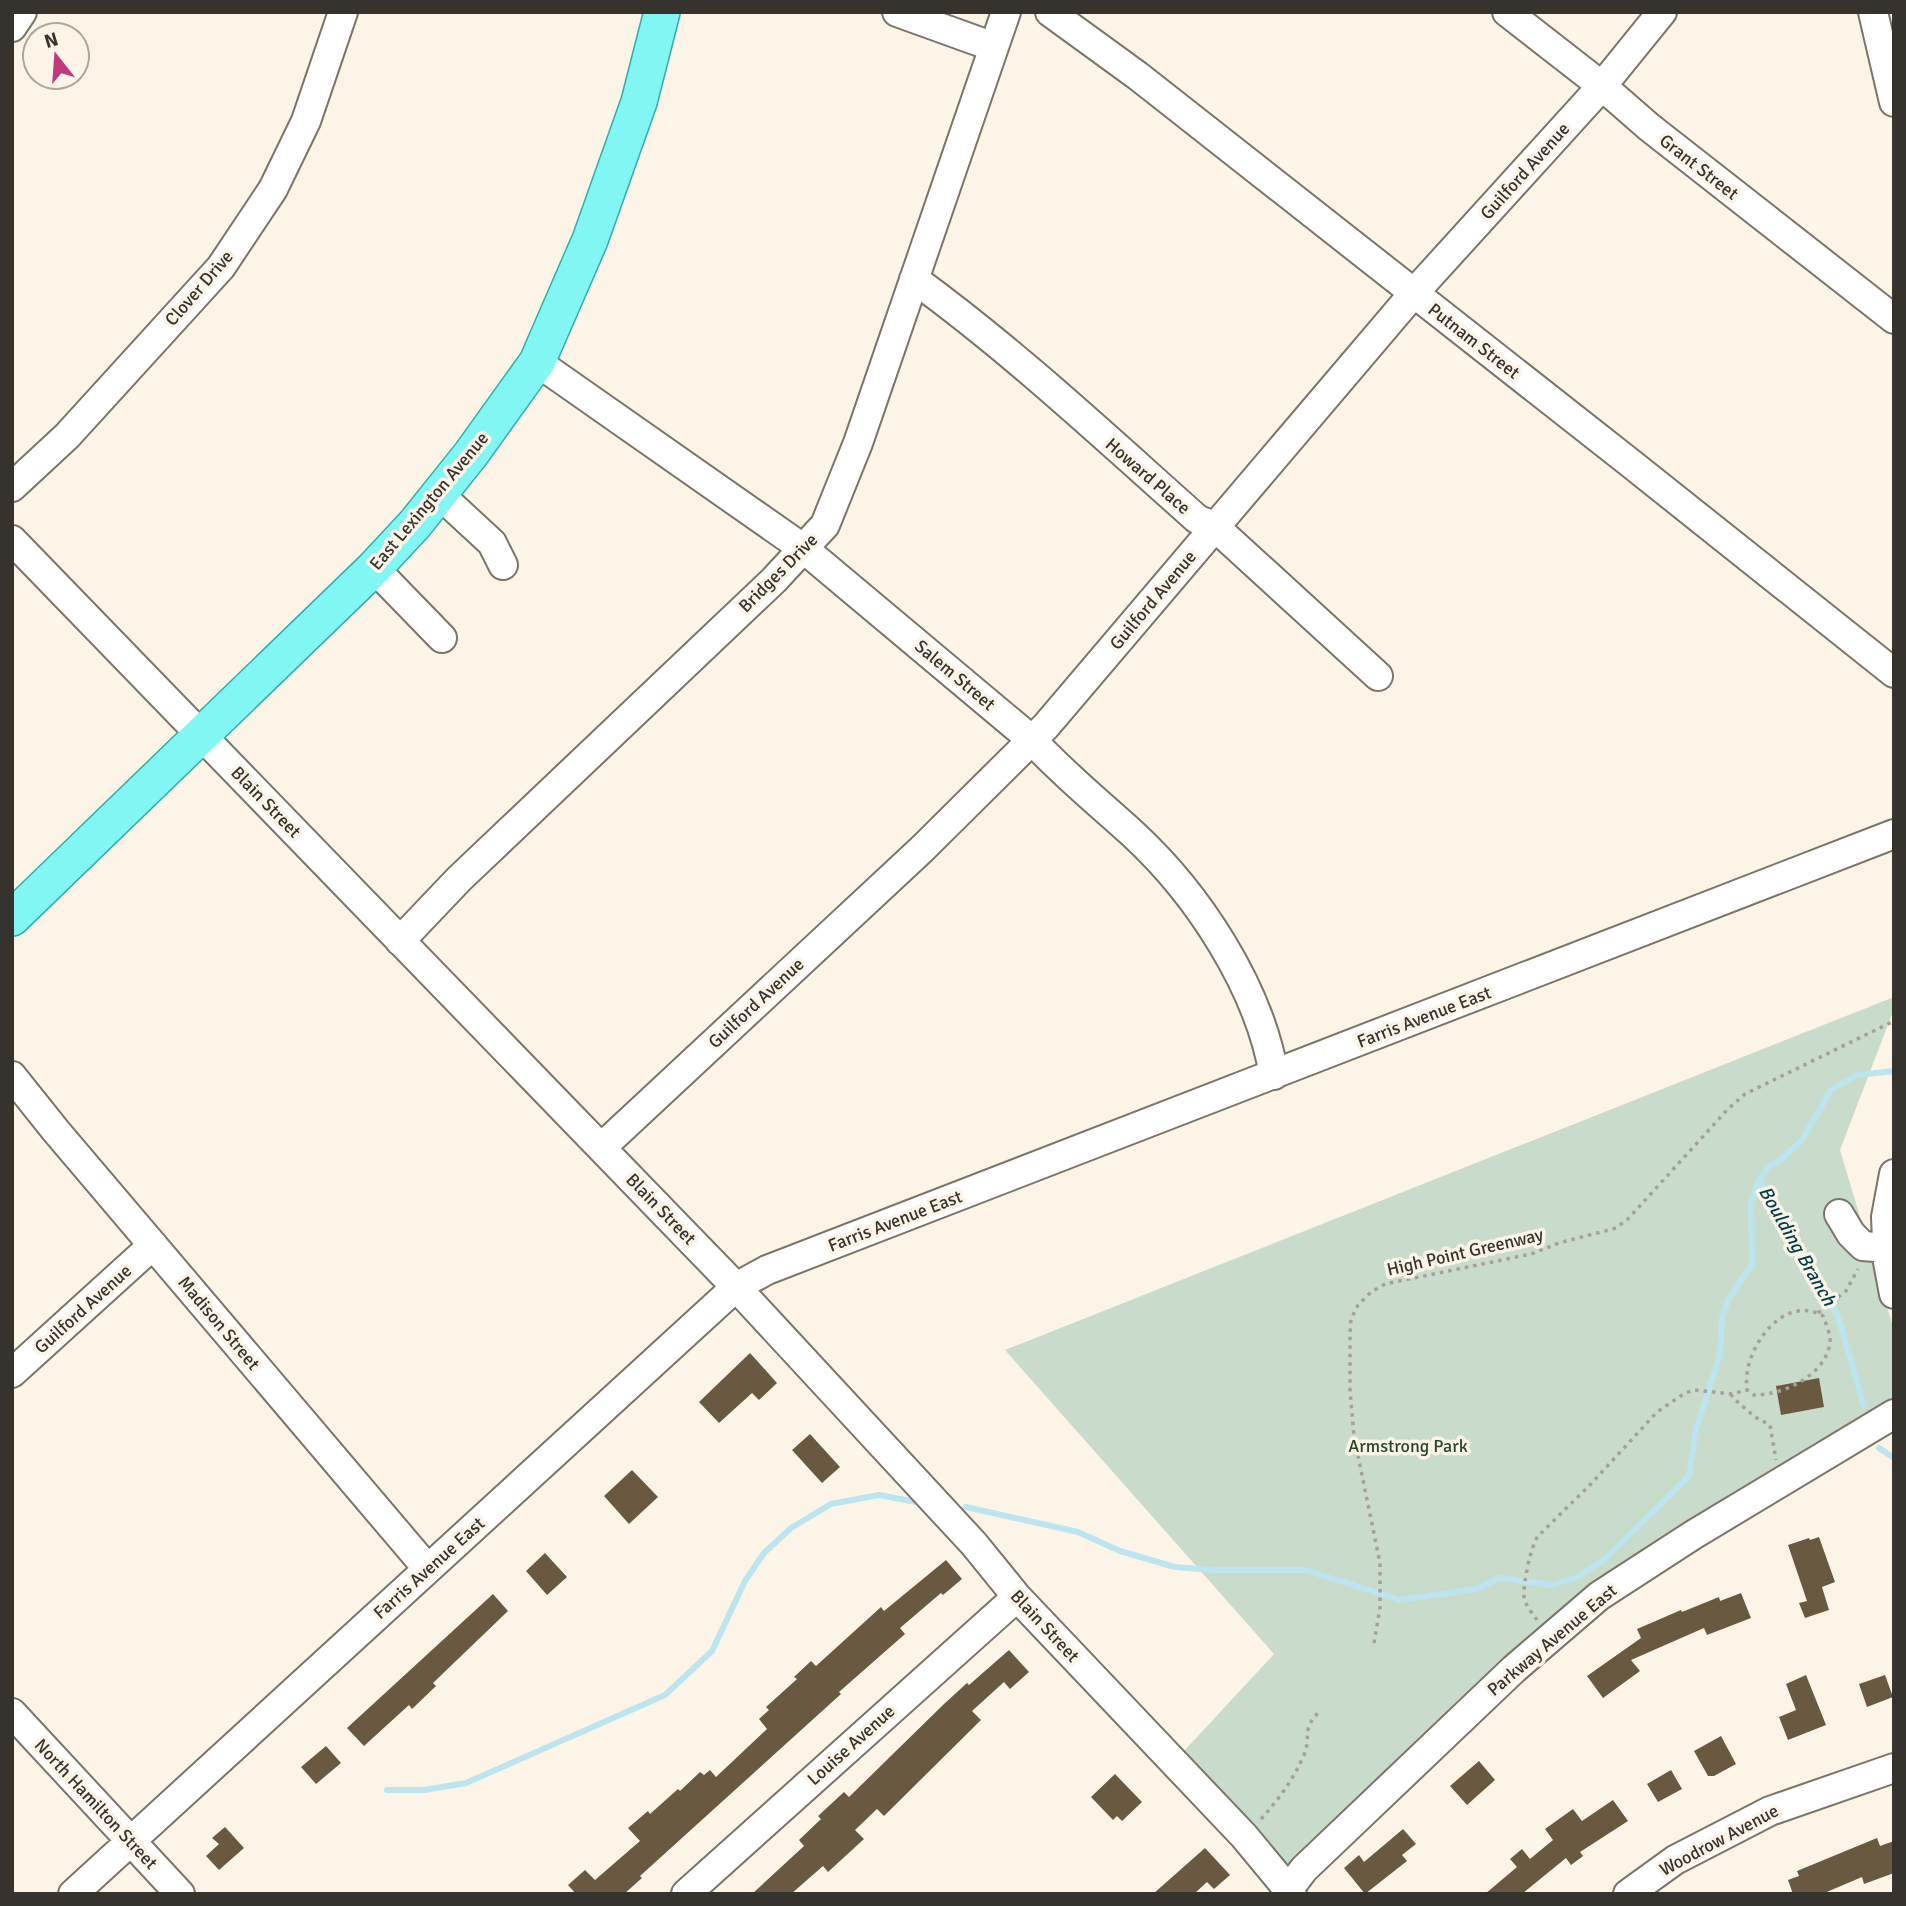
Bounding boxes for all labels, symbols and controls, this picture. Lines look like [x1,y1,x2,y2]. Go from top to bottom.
north arrow [21,21,91,91]
text: N [41,27,61,54]
street label: Guilford Avenue [1476,118,1574,224]
street label: Grant Street [1655,129,1743,205]
street label: Clover Drive [160,246,238,330]
street label: Putnam Street [1424,298,1524,384]
street label: East Lexington Avenue [365,428,493,574]
street label: Howard Place [1101,433,1195,519]
street label: Bridges Drive [734,529,822,617]
street label: Guilford Avenue [1105,546,1201,654]
street label: Salem Street [910,635,1000,715]
street label: Blain Street [227,762,305,842]
street label: Guilford Avenue [704,953,808,1053]
street label: Farris Avenue East [1354,981,1494,1053]
street label: Blain Street [622,1169,700,1249]
water label: Boulding Branch [1753,1182,1841,1311]
street label: Farris Avenue East [825,1185,965,1257]
street label: High Point Greenway [1385,1223,1546,1281]
street label: Guilford Avenue [30,1260,136,1358]
street label: Madison Street [173,1272,265,1374]
park label: Armstrong Park [1348,1435,1468,1457]
street label: Farris Avenue East [369,1512,489,1624]
street label: Parkway Avenue East [1483,1579,1621,1701]
street label: Blain Street [1006,1585,1084,1667]
street label: Louise Avenue [803,1700,899,1790]
street label: North Hamilton Street [30,1734,162,1874]
street label: Woodrow Avenue [1656,1799,1782,1881]

